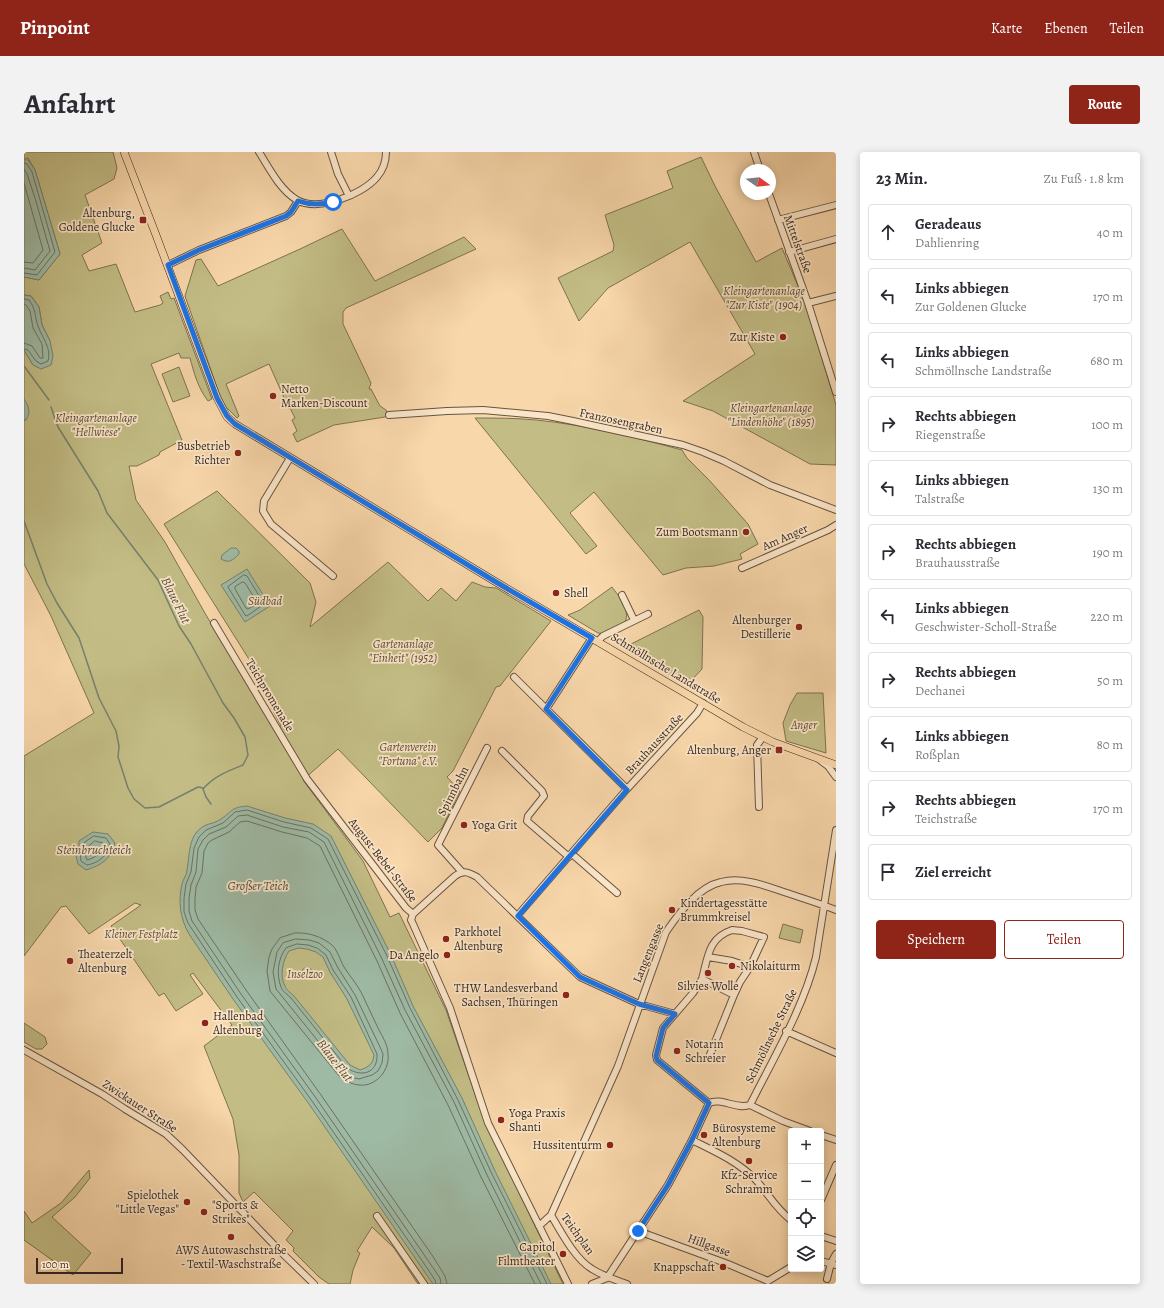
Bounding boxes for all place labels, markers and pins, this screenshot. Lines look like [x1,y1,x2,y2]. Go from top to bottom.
place label: Altenburg, Goldene Glucke [59,205,135,235]
marker: Altenburg, Goldene Glucke [138,215,148,225]
place label: Zur Kiste [730,329,775,345]
marker: Zur Kiste [778,332,788,342]
place label: Netto Marken-Discount [281,381,368,411]
marker: Netto Marken-Discount [268,391,278,401]
place label: Busbetrieb Richter [177,438,230,468]
marker: Busbetrieb Richter [233,448,243,458]
place label: Zum Bootsmann [656,524,738,540]
marker: Zum Bootsmann [741,527,751,537]
place label: Shell [564,585,588,601]
marker: Shell [551,588,561,598]
place label: Altenburger Destillerie [731,612,791,642]
marker: Altenburger Destillerie [794,622,804,632]
place label: Altenburg, Anger [686,742,771,758]
marker: Altenburg, Anger [774,745,784,755]
place label: Yoga Grit [471,817,518,833]
marker: Yoga Grit [459,820,469,830]
place label: Kindertagesstätte Brummkreisel [680,895,767,925]
marker: Kindertagesstätte Brummkreisel [667,905,677,915]
place label: Parkhotel Altenburg [453,924,503,954]
marker: Parkhotel Altenburg [441,934,451,944]
place label: Theaterzelt Altenburg [77,946,133,976]
place label: Da Angelo [389,947,439,963]
marker: Da Angelo [442,950,452,960]
marker: Theaterzelt Altenburg [65,956,75,966]
place label: Nikolaiturm [740,958,801,974]
marker: Nikolaiturm [727,961,737,971]
marker: Silvies Wolle [703,968,713,978]
place label: Silvies Wolle [677,978,739,994]
place label: THW Landesverband Sachsen, Thüringen [454,980,559,1010]
marker: THW Landesverband Sachsen, Thüringen [561,990,571,1000]
place label: Hallenbad Altenburg [212,1008,264,1038]
marker: Hallenbad Altenburg [200,1018,210,1028]
place label: Notarin Schreier [685,1036,726,1066]
marker: Notarin Schreier [672,1046,682,1056]
place label: Yoga Praxis Shanti [508,1105,565,1135]
marker: Yoga Praxis Shanti [496,1115,506,1125]
place label: Bürosysteme Altenburg [711,1120,776,1150]
marker: Bürosysteme Altenburg [699,1130,709,1140]
place label: Hussitenturm [532,1137,602,1153]
marker: Hussitenturm [605,1140,615,1150]
marker: Kfz-Service Schramm [744,1156,754,1166]
place label: Kfz-Service Schramm [721,1167,777,1197]
place label: Spielothek "Little Vegas" [116,1187,179,1217]
marker: Spielothek "Little Vegas" [182,1197,192,1207]
place label: "Sports & Strikes" [212,1197,259,1227]
marker: "Sports & Strikes" [199,1207,209,1217]
marker: AWS Autowaschstraße - Textil-Waschstraße [226,1232,236,1242]
place label: Capitol Filmtheater [498,1239,555,1269]
place label: AWS Autowaschstraße - Textil-Waschstraße [175,1242,286,1272]
marker: Capitol Filmtheater [558,1249,568,1259]
place label: Knappschaft [653,1259,715,1275]
marker: Knappschaft [718,1262,728,1272]

